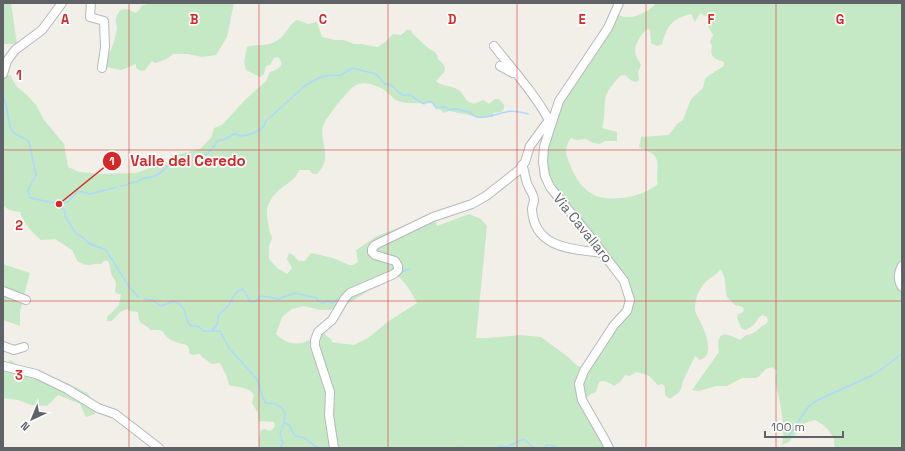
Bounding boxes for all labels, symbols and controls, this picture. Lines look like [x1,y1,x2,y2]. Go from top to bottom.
text: A [61,11,70,28]
text: B [190,11,199,28]
text: C [319,11,327,28]
text: D [448,11,457,28]
text: E [578,11,586,28]
text: F [708,11,715,28]
text: G [836,11,844,28]
text: 1 [16,67,22,84]
callout: Valle del Ceredo [102,147,254,174]
text: Valle del Ceredo [130,151,246,170]
text: 1 [109,153,115,169]
street label: Via Cavallaro [549,190,617,266]
text: 2 [15,217,23,234]
text: 3 [15,367,23,384]
north arrow [12,399,52,439]
scale bar [765,413,843,439]
text: N [18,419,33,434]
text: 100 m [771,419,805,435]

